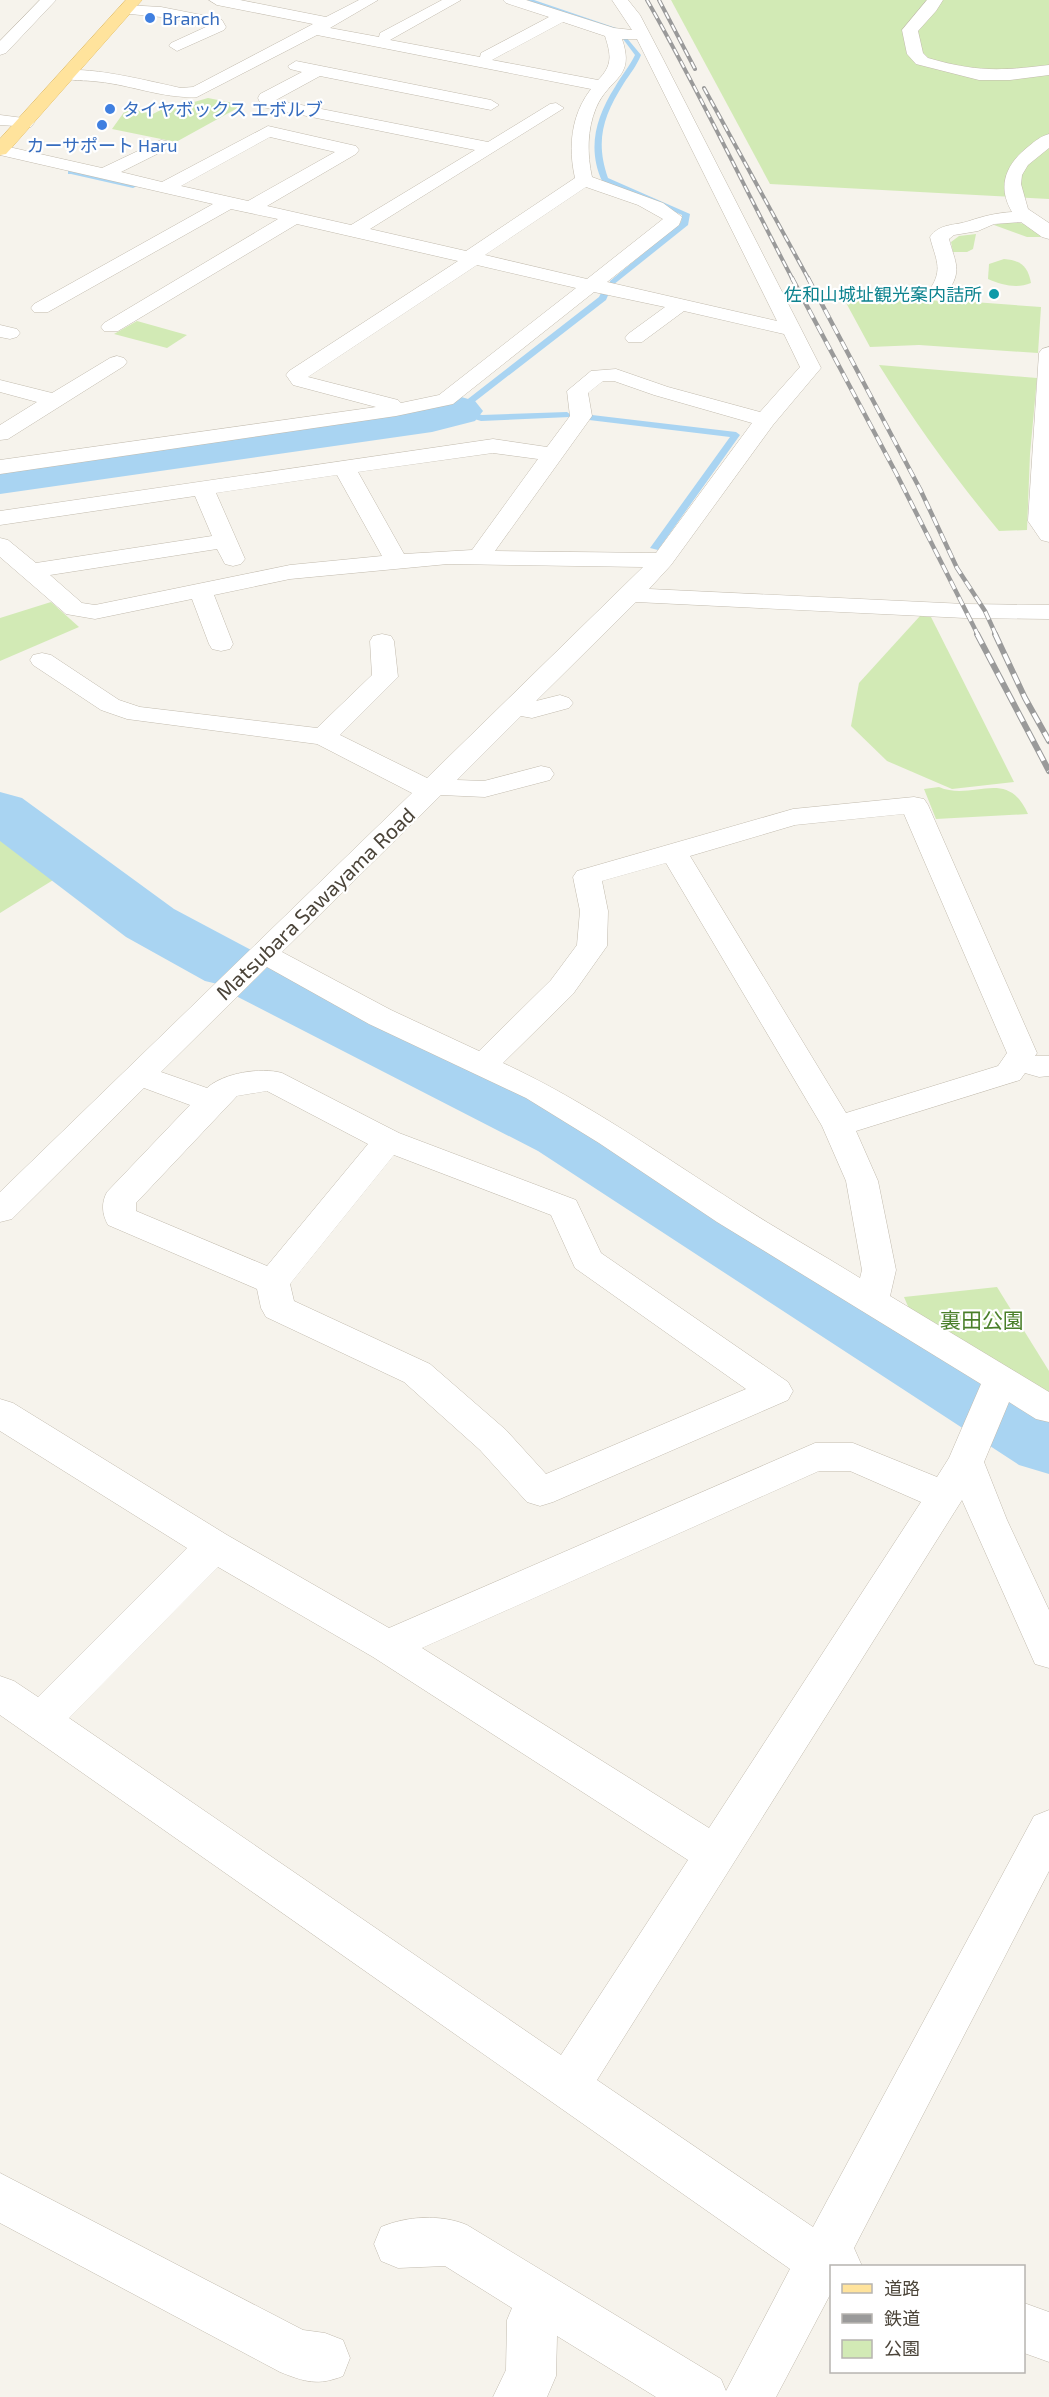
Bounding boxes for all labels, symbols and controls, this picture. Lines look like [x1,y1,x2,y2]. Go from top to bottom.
place label: Branch [162,7,220,29]
marker: Branch [143,11,157,25]
place label: タイヤボックス エボルブ [122,98,323,120]
marker: タイヤボックス エボルブ [103,102,117,116]
marker: カーサポート Haru [95,118,109,132]
place label: カーサポート Haru [26,134,178,156]
place label: 佐和山城址観光案内詰所 [784,283,982,305]
marker: 佐和山城址観光案内詰所 [987,287,1001,301]
street label: Matsubara Sawayama Road [211,802,419,1004]
park label: 裏田公園 [940,1307,1024,1332]
legend [830,2265,1025,2373]
text: 道路 [884,2277,920,2299]
text: 鉄道 [884,2307,920,2329]
text: 公園 [884,2337,920,2359]

